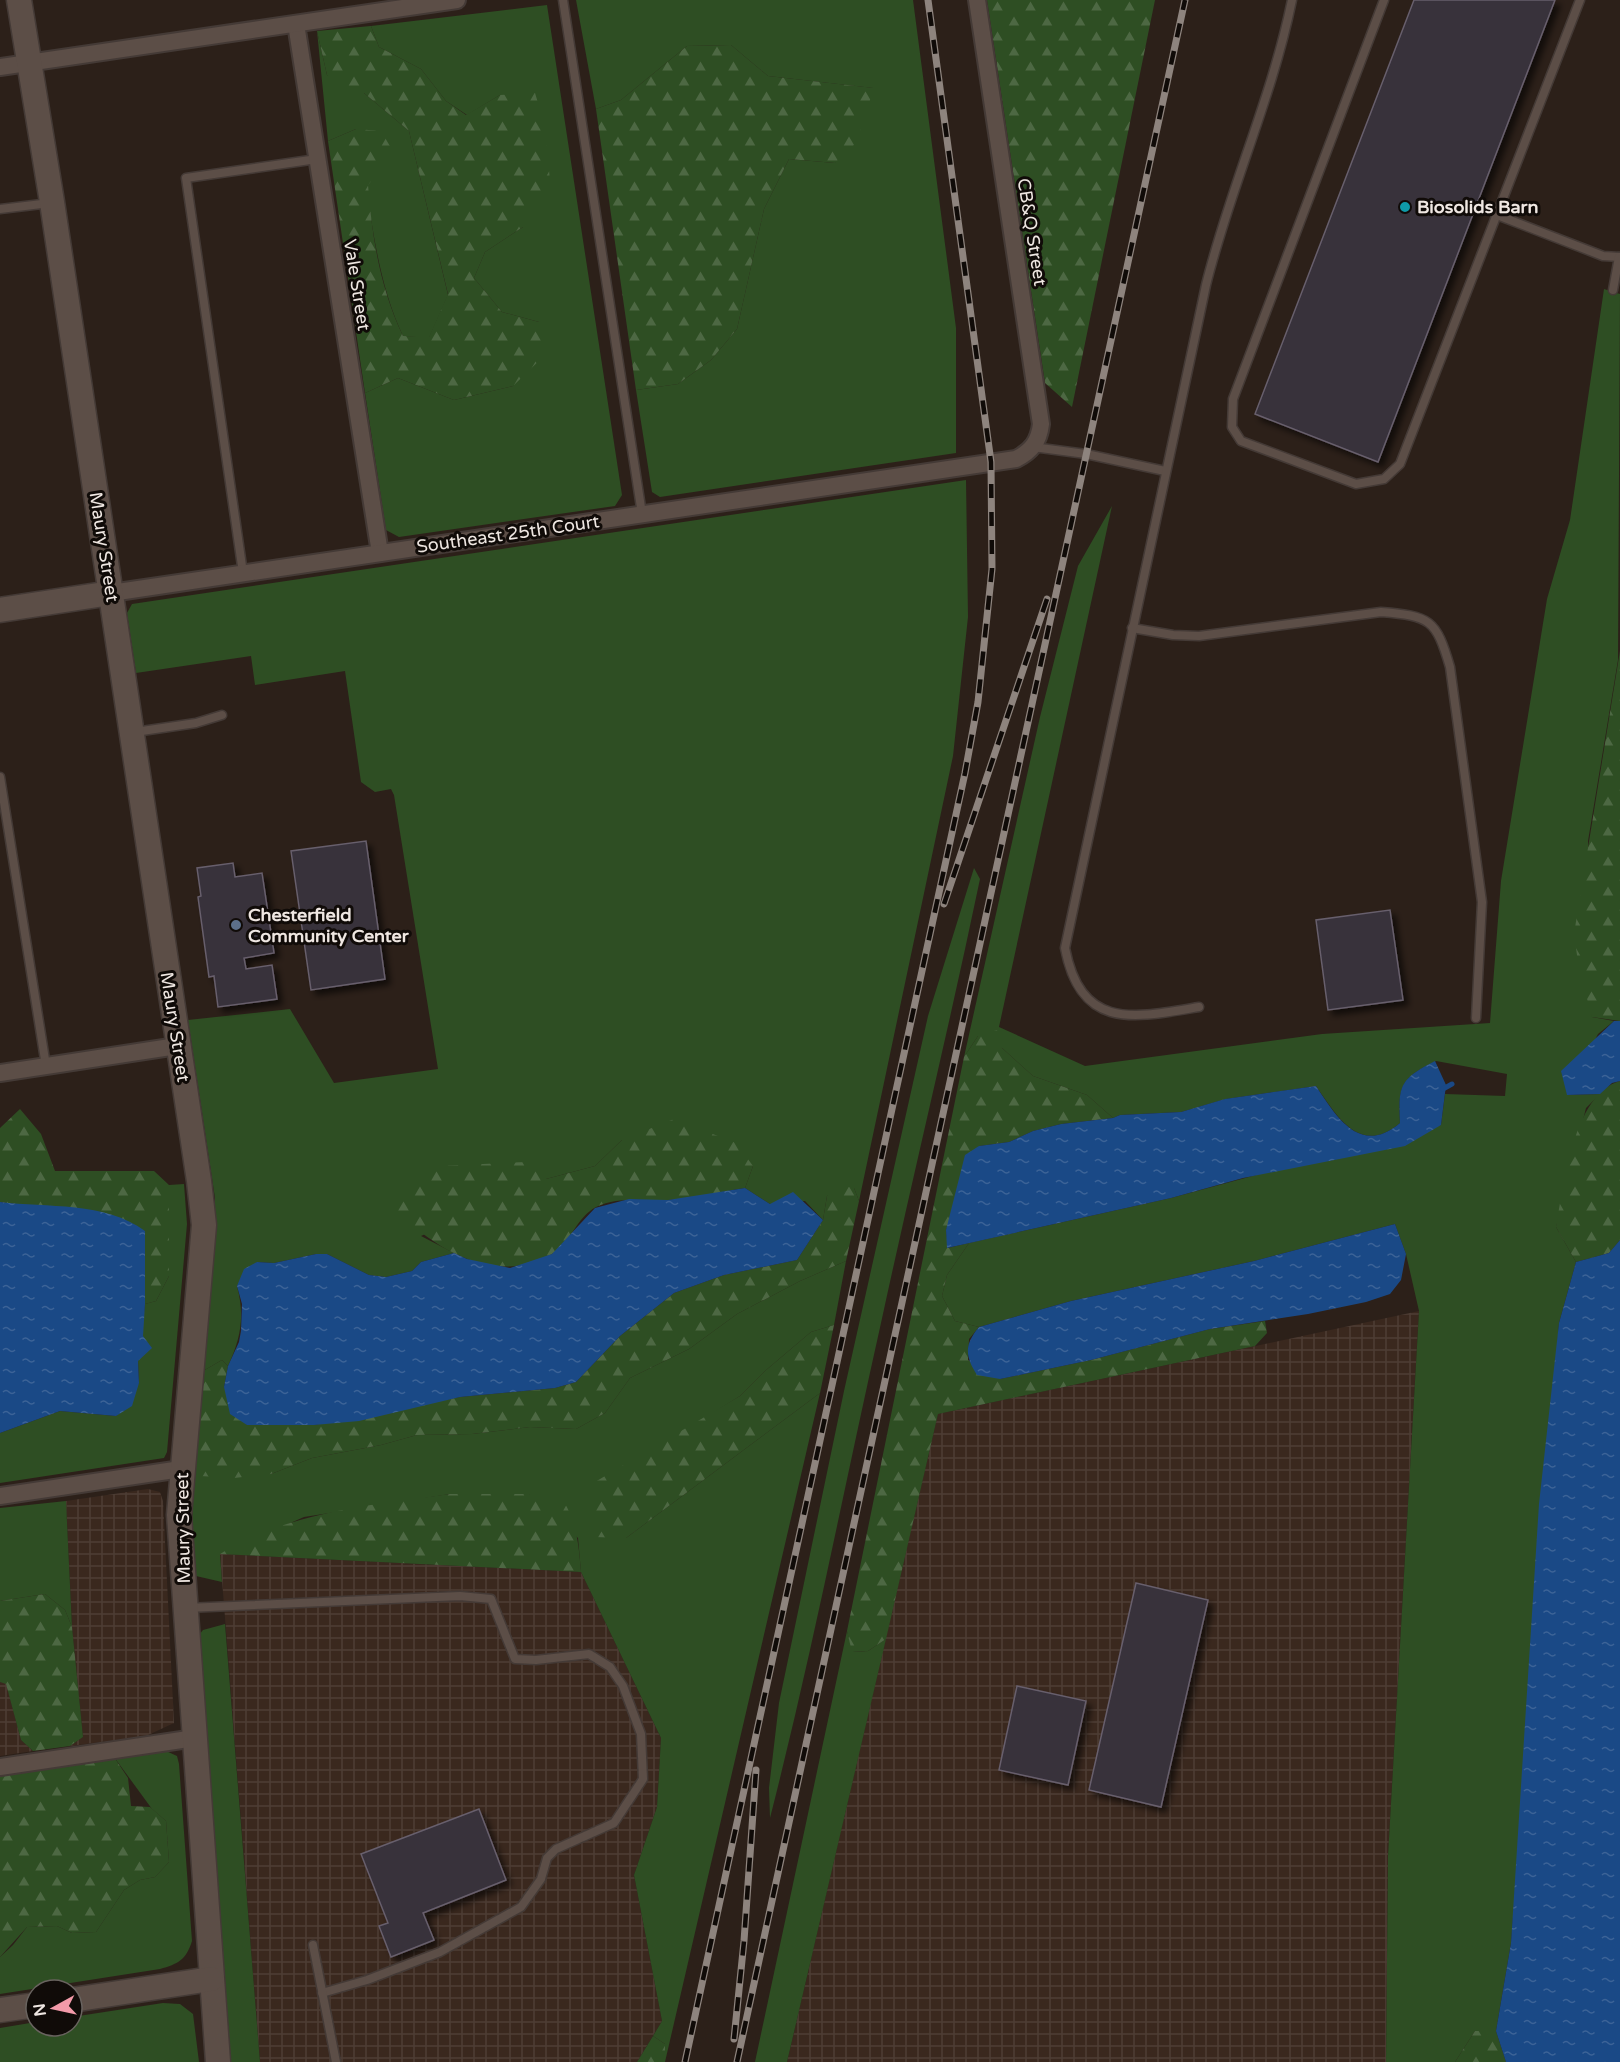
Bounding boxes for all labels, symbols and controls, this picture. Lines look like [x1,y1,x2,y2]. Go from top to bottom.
street label: CB&Q Street [1013,176,1051,288]
place label: Biosolids Barn [1417,196,1538,218]
marker: Biosolids Barn [1398,200,1412,214]
street label: Vale Street [339,238,375,332]
street label: Maury Street [84,490,124,604]
street label: Southeast 25th Court [415,510,601,558]
place label: Chesterfield Community Center [248,904,410,947]
marker: Chesterfield Community Center [229,918,243,932]
street label: Maury Street [155,970,195,1084]
street label: Maury Street [171,1472,195,1584]
north arrow [24,1978,84,2038]
text: N [29,2002,51,2018]

